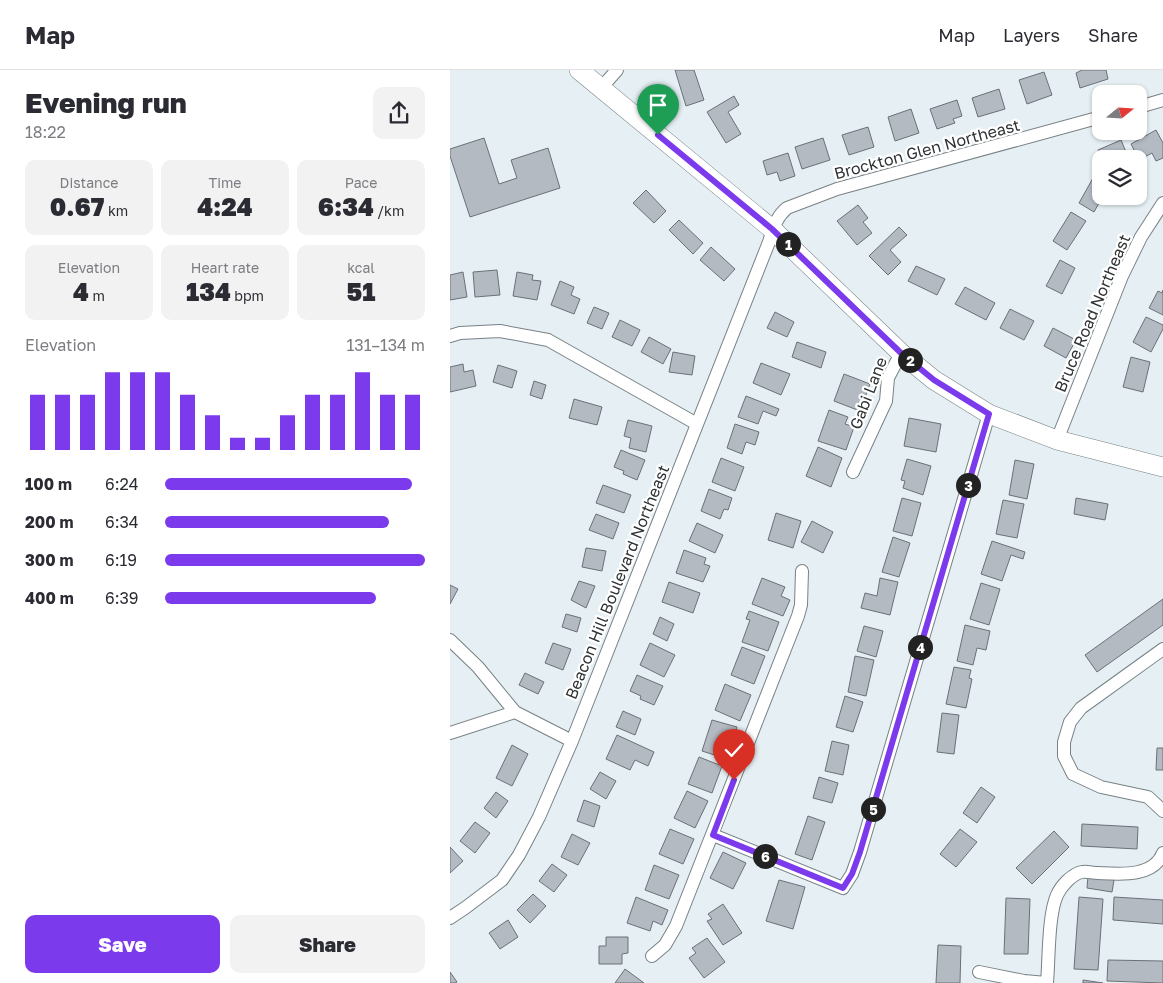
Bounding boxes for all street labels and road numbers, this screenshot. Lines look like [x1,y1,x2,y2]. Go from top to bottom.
street label: Brockton Glen Northeast [832,115,1022,183]
street label: Bruce Road Northeast [1050,231,1134,395]
street label: Gabi Lane [845,354,891,432]
street label: Beacon Hill Boulevard Northeast [561,462,673,702]

